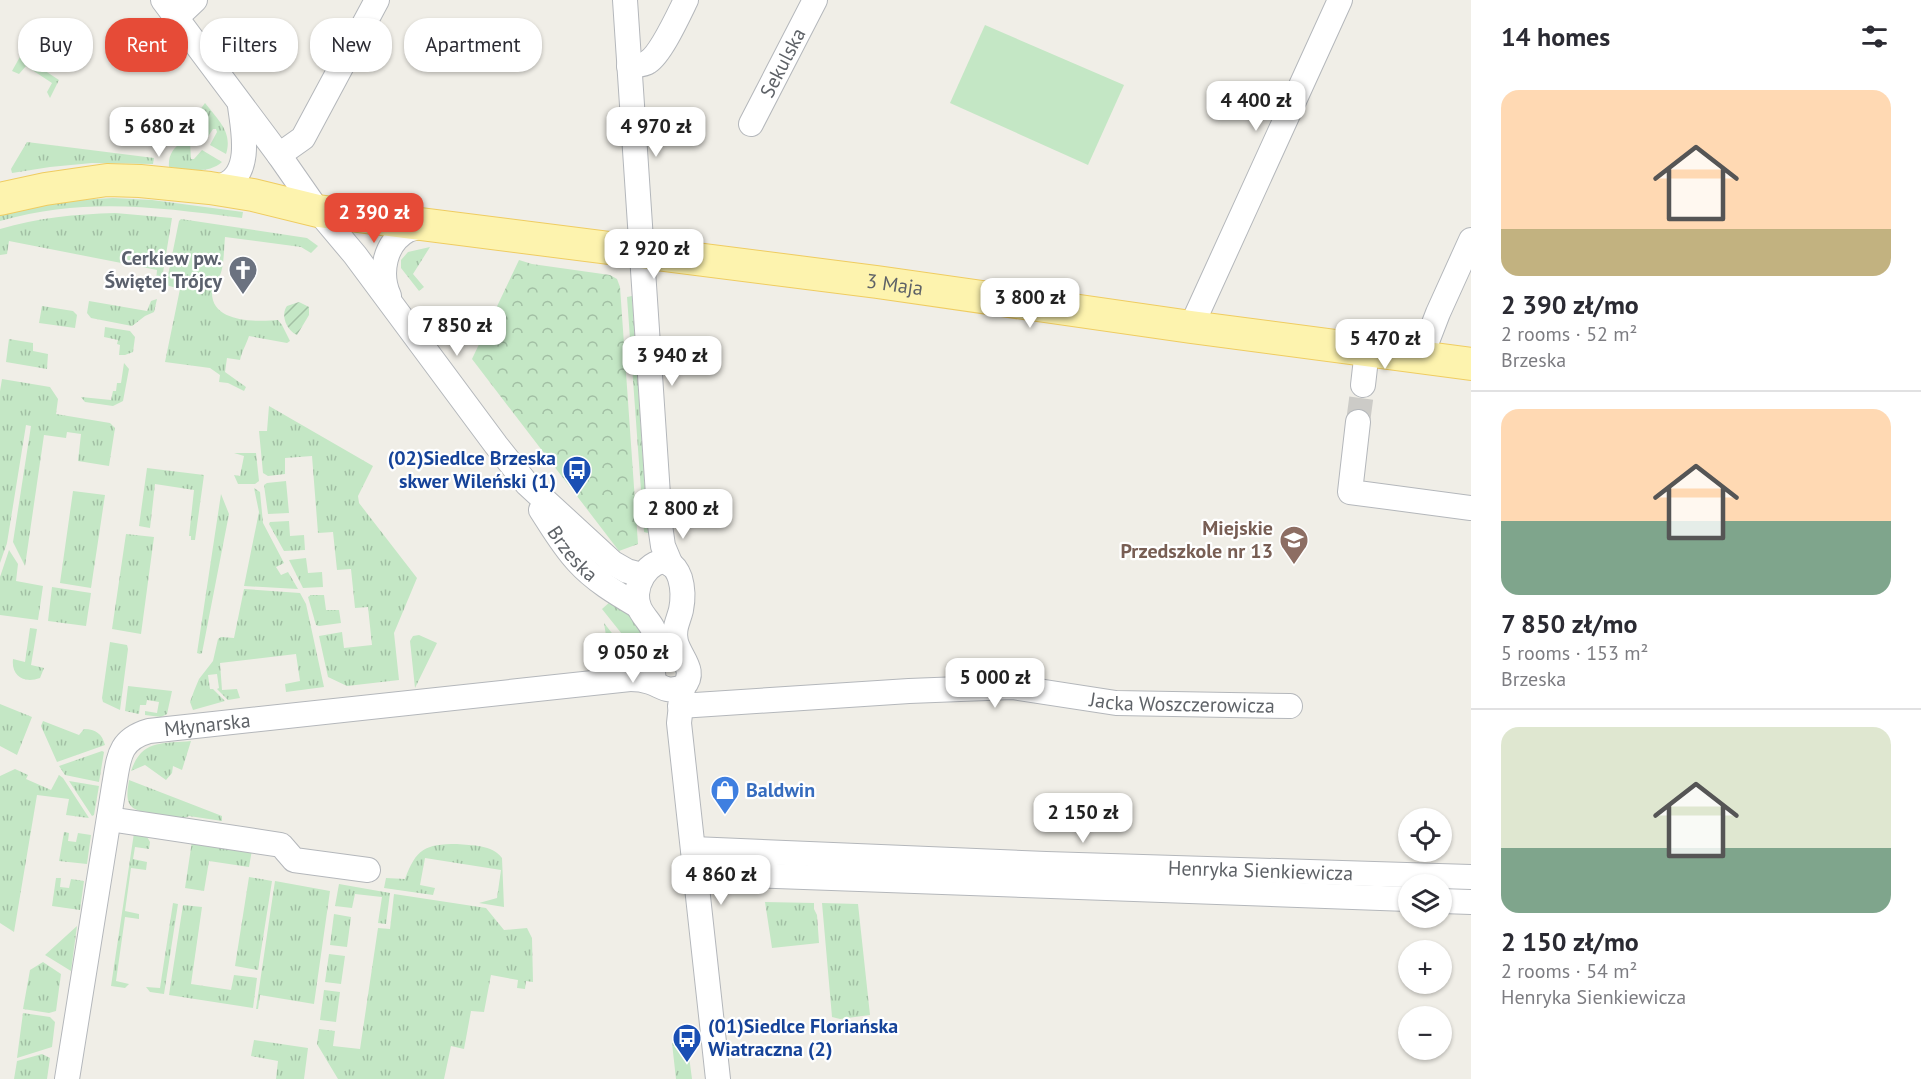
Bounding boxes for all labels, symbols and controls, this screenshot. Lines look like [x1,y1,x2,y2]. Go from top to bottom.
chip: Buy [18,18,93,72]
chip: Rent [105,18,188,72]
chip: Filters [200,18,298,72]
chip: New [310,18,392,72]
chip: Apartment [404,18,542,72]
text: 14 homes [1501,20,1610,53]
icon: filters [1858,20,1891,53]
street label: Sekulska [754,23,811,102]
pin: 4 400 zł [1194,81,1318,132]
text: 4 400 zł [1220,87,1292,113]
pin: 5 680 zł [97,107,221,158]
pin: 4 970 zł [594,107,718,158]
text: 5 680 zł [123,113,195,139]
text: 4 970 zł [620,113,692,139]
icon: home [1642,129,1750,237]
pin: 2 390 zł [312,193,436,244]
text: 2 390 zł [338,199,410,225]
pin: 2 920 zł [592,229,716,280]
text: 2 920 zł [618,235,690,261]
place label: Cerkiew pw. Świętej Trójcy [104,245,222,294]
church icon: Cerkiew pw. Świętej Trójcy [227,254,259,296]
street label: 3 Maja [865,268,925,301]
pin: 3 800 zł [968,278,1092,329]
text: 3 800 zł [994,284,1066,310]
text: 2 390 zł/mo [1501,288,1639,321]
pin: 7 850 zł [395,306,519,357]
text: 7 850 zł [422,312,492,338]
pin: 5 470 zł [1323,319,1447,370]
text: 2 rooms · 52 m² [1501,321,1637,347]
text: 5 470 zł [1349,325,1421,351]
pin: 3 940 zł [610,336,734,387]
text: 3 940 zł [636,342,708,368]
text: Brzeska [1501,347,1566,373]
place label: (02)Siedlce Brzeska skwer Wileński (1) [388,445,556,494]
icon: home [1642,448,1750,556]
bus stop icon: (02)Siedlce Brzeska skwer Wileński (1) [561,454,593,496]
pin: 2 800 zł [621,489,745,540]
text: 2 800 zł [647,495,719,521]
place label: Miejskie Przedszkole nr 13 [1121,515,1273,564]
street label: Brzeska [542,521,603,587]
school or university icon: Miejskie Przedszkole nr 13 [1278,524,1310,566]
text: 7 850 zł/mo [1501,607,1637,640]
pin: 9 050 zł [571,633,695,684]
text: 9 050 zł [597,639,669,665]
text: 5 rooms · 153 m² [1501,640,1648,666]
pin: 5 000 zł [933,658,1057,709]
text: 5 000 zł [959,664,1031,690]
text: Brzeska [1501,666,1566,692]
street label: Jacka Woszczerowicza [1087,686,1275,719]
street label: Młynarska [163,707,252,742]
icon: home [1642,766,1750,874]
shop icon: Baldwin [709,774,741,816]
place label: Baldwin [746,777,815,803]
pin: 2 150 zł [1021,793,1145,844]
text: 2 150 zł [1047,799,1119,825]
map controls [1398,808,1452,1060]
button: locate [1398,808,1452,862]
pin: 4 860 zł [659,855,783,906]
street label: Henryka Sienkiewicza [1168,855,1354,886]
text: 4 860 zł [685,861,757,887]
button: layers [1398,874,1452,928]
text: 2 150 zł/mo [1501,925,1639,958]
button: + [1398,940,1452,994]
text: 2 rooms · 54 m² [1501,958,1637,984]
text: Henryka Sienkiewicza [1501,984,1686,1010]
button: − [1398,1006,1452,1060]
place label: (01)Siedlce Floriańska Wiatraczna (2) [708,1013,898,1062]
bus stop icon: (01)Siedlce Floriańska Wiatraczna (2) [671,1022,703,1064]

